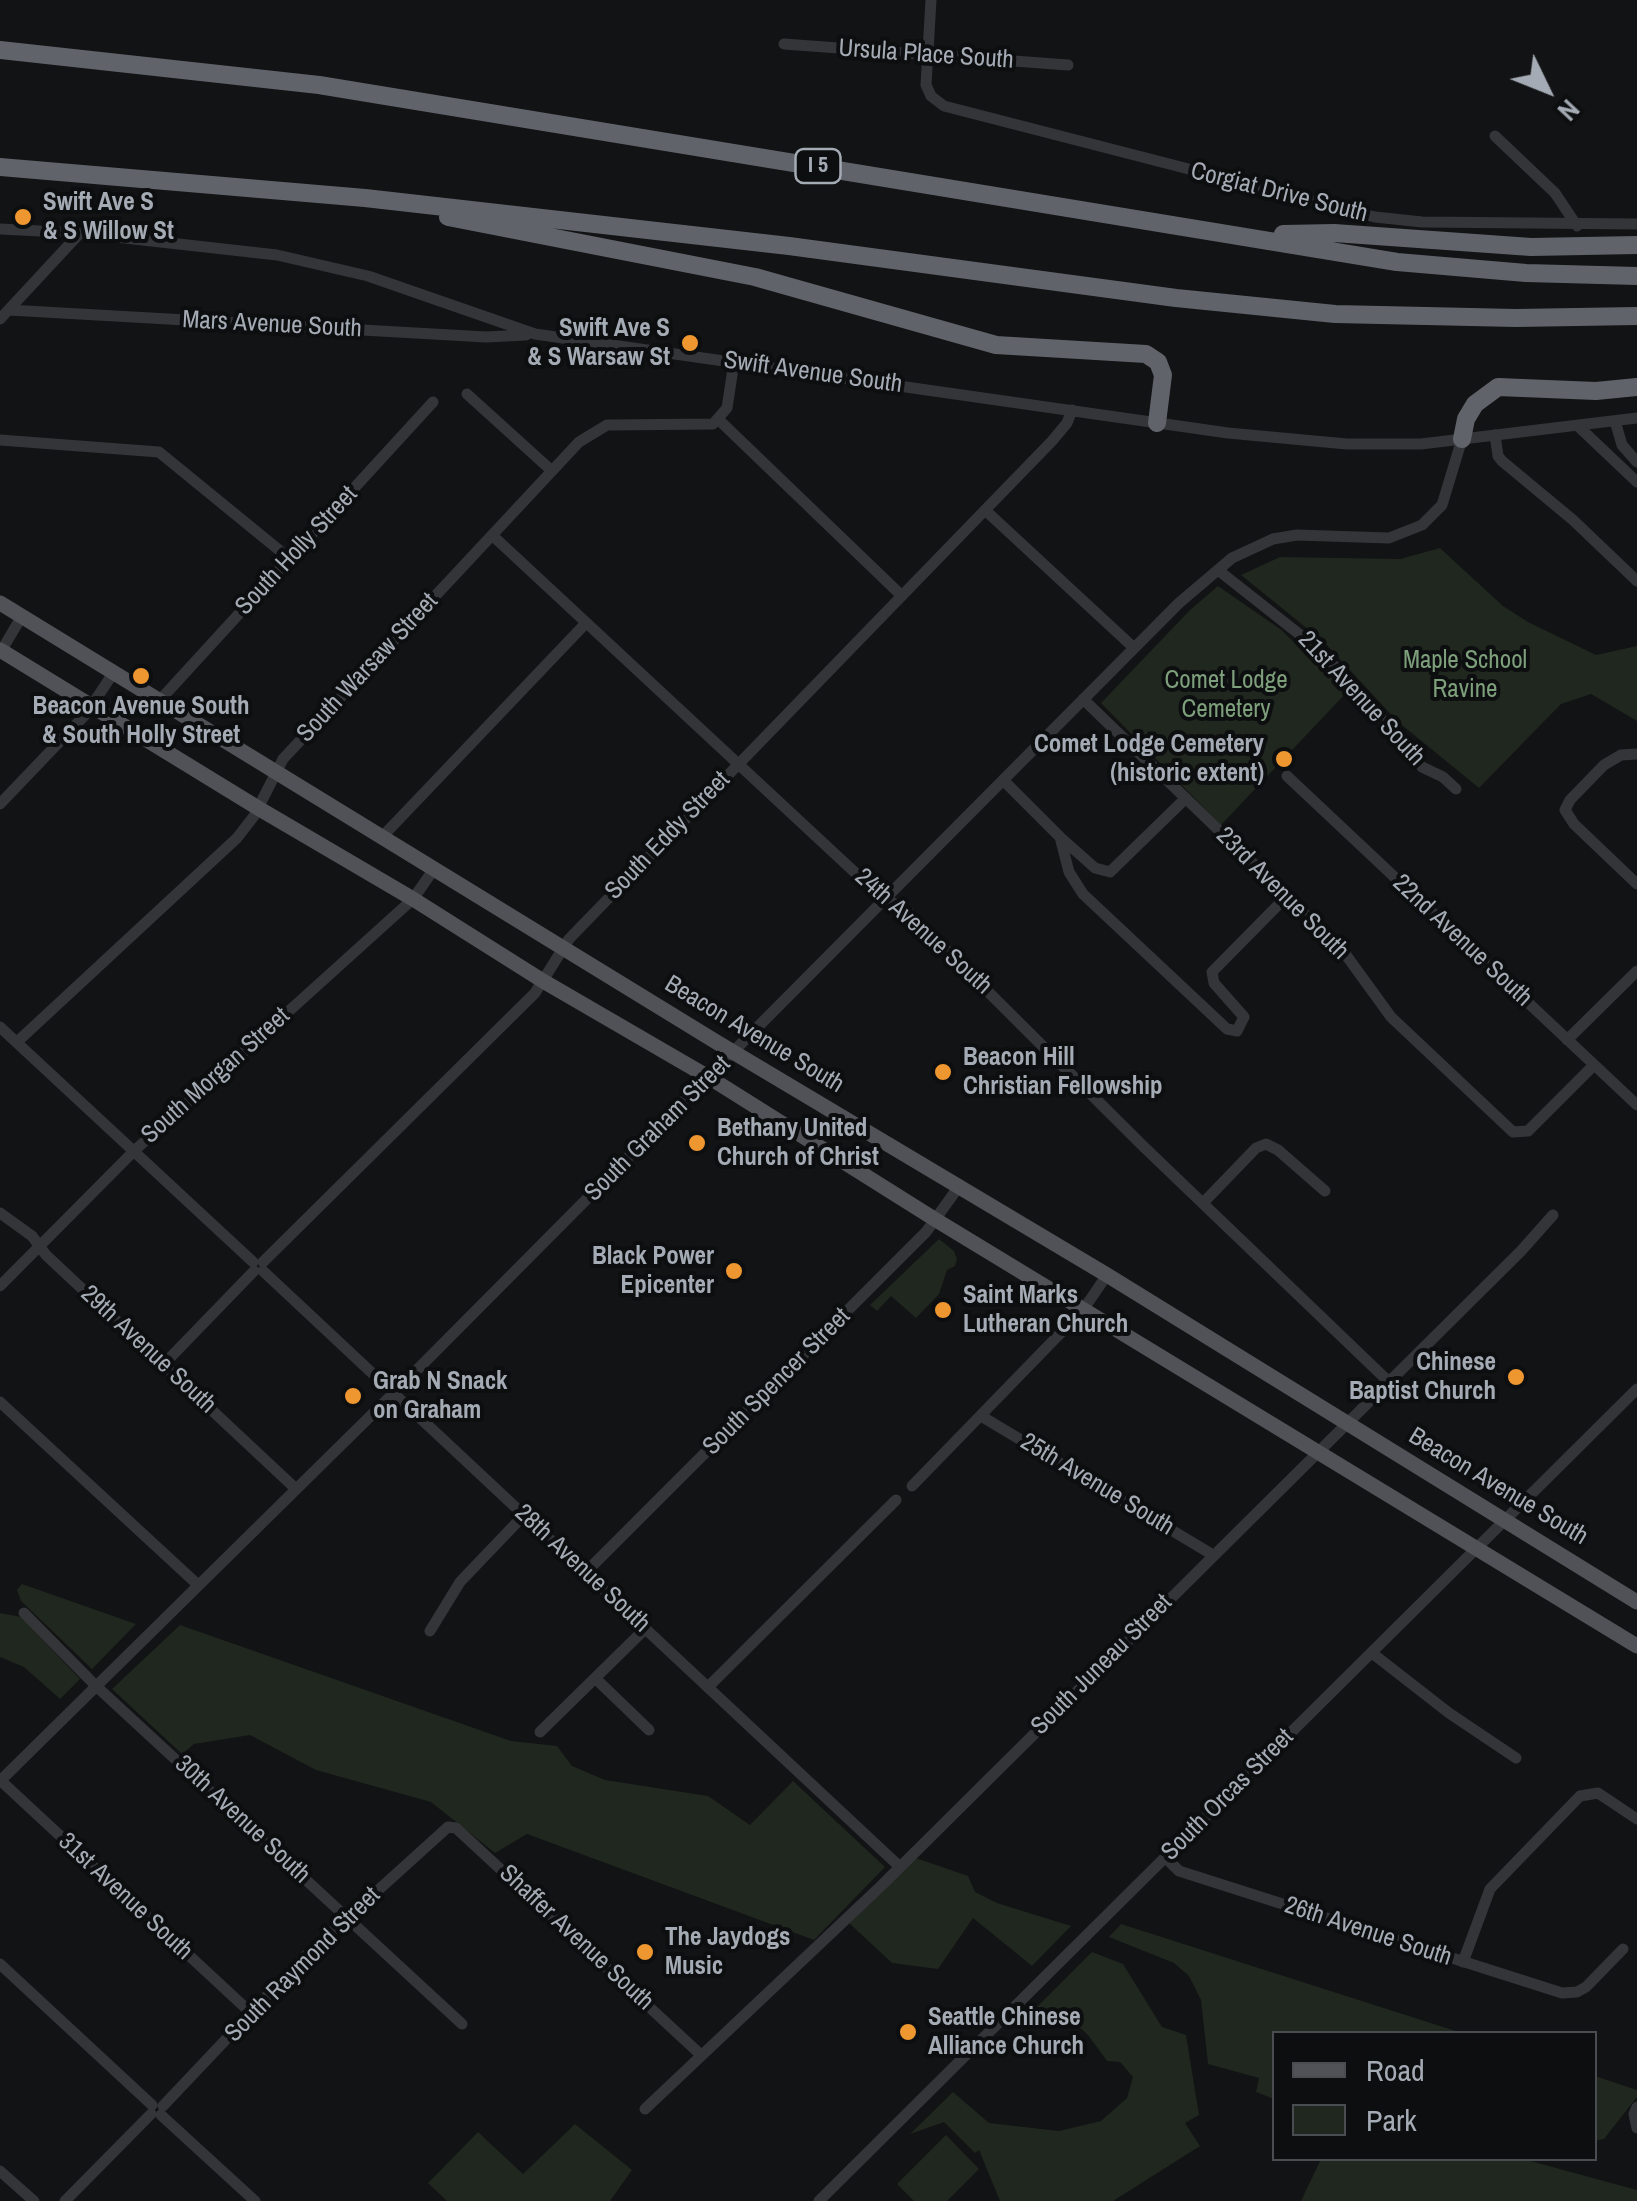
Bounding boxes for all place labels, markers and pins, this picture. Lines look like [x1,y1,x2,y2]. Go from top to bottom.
place label: Swift Ave S & S Willow St [43,188,174,247]
marker: Swift Ave S & S Willow St [12,206,34,228]
place label: Swift Ave S & S Warsaw St [527,314,670,373]
marker: Swift Ave S & S Warsaw St [679,332,701,354]
marker: Beacon Avenue South & South Holly Street [130,665,152,687]
place label: Beacon Avenue South & South Holly Street [33,692,249,751]
place label: Comet Lodge Cemetery (historic extent) [1034,730,1264,789]
marker: Comet Lodge Cemetery (historic extent) [1273,748,1295,770]
place label: Beacon Hill Christian Fellowship [963,1043,1162,1102]
marker: Beacon Hill Christian Fellowship [932,1061,954,1083]
place label: Bethany United Church of Christ [717,1114,879,1173]
marker: Bethany United Church of Christ [686,1132,708,1154]
place label: Black Power Epicenter [592,1242,714,1301]
marker: Black Power Epicenter [723,1260,745,1282]
place label: Saint Marks Lutheran Church [963,1281,1128,1340]
marker: Saint Marks Lutheran Church [932,1299,954,1321]
place label: Chinese Baptist Church [1349,1348,1496,1407]
marker: Chinese Baptist Church [1505,1366,1527,1388]
place label: Grab N Snack on Graham [373,1367,507,1426]
marker: Grab N Snack on Graham [342,1385,364,1407]
place label: The Jaydogs Music [665,1923,790,1982]
marker: The Jaydogs Music [634,1941,656,1963]
place label: Seattle Chinese Alliance Church [928,2003,1084,2062]
marker: Seattle Chinese Alliance Church [897,2021,919,2043]

